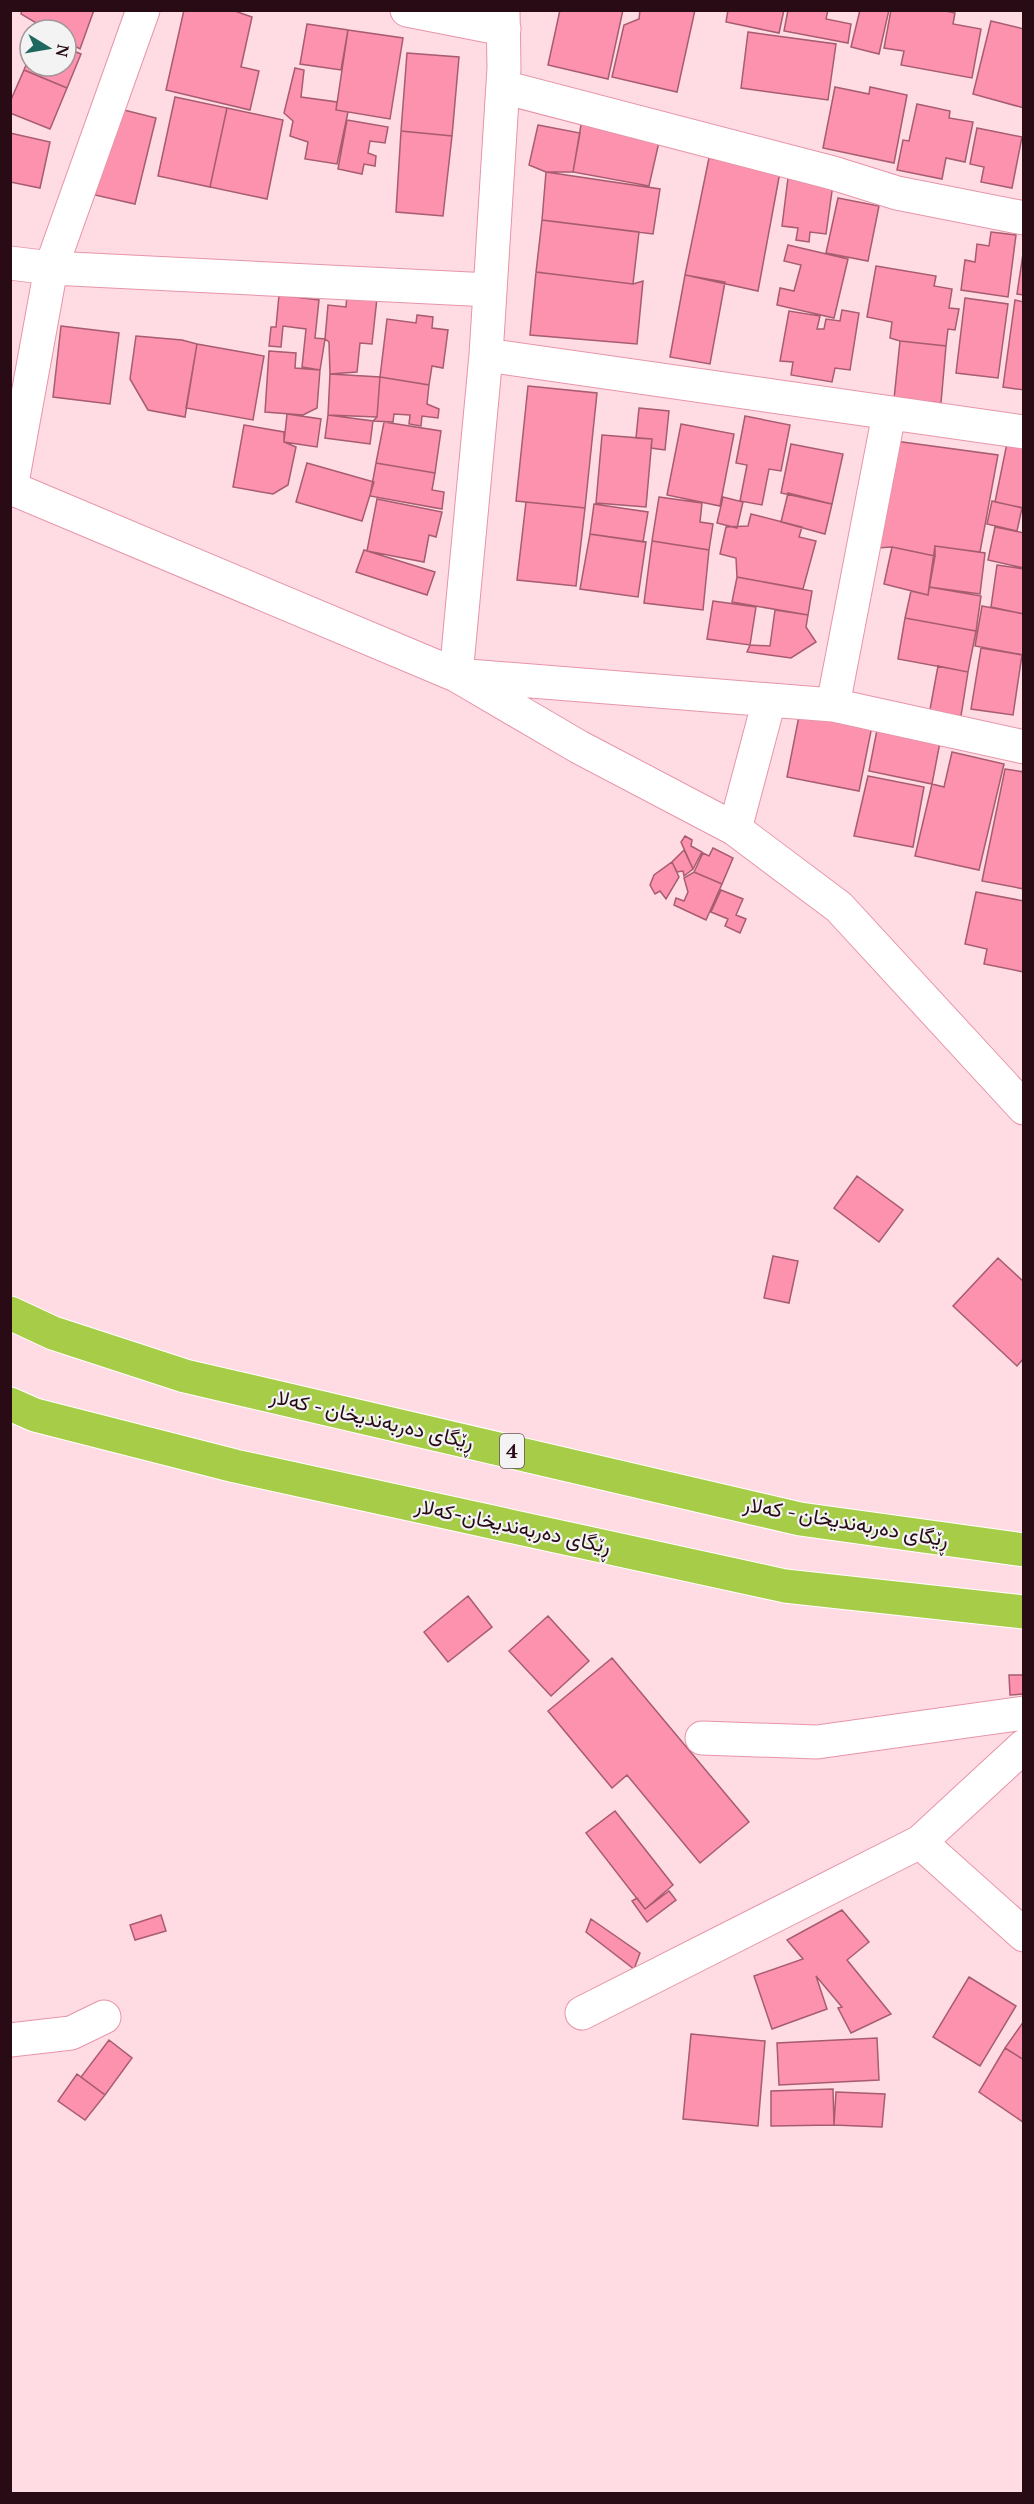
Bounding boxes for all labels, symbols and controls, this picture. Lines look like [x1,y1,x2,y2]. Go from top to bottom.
north arrow [18,18,78,78]
text: N [51,43,75,59]
street label: ڕێگای دەربەندیخان - کەلار [266,1381,477,1459]
road number: 4 [500,1434,524,1468]
street label: ڕێگای دەربەندیخان - کەلار [740,1489,951,1557]
street label: ڕێگای دەربەندیخان-کەلار [411,1490,614,1563]

